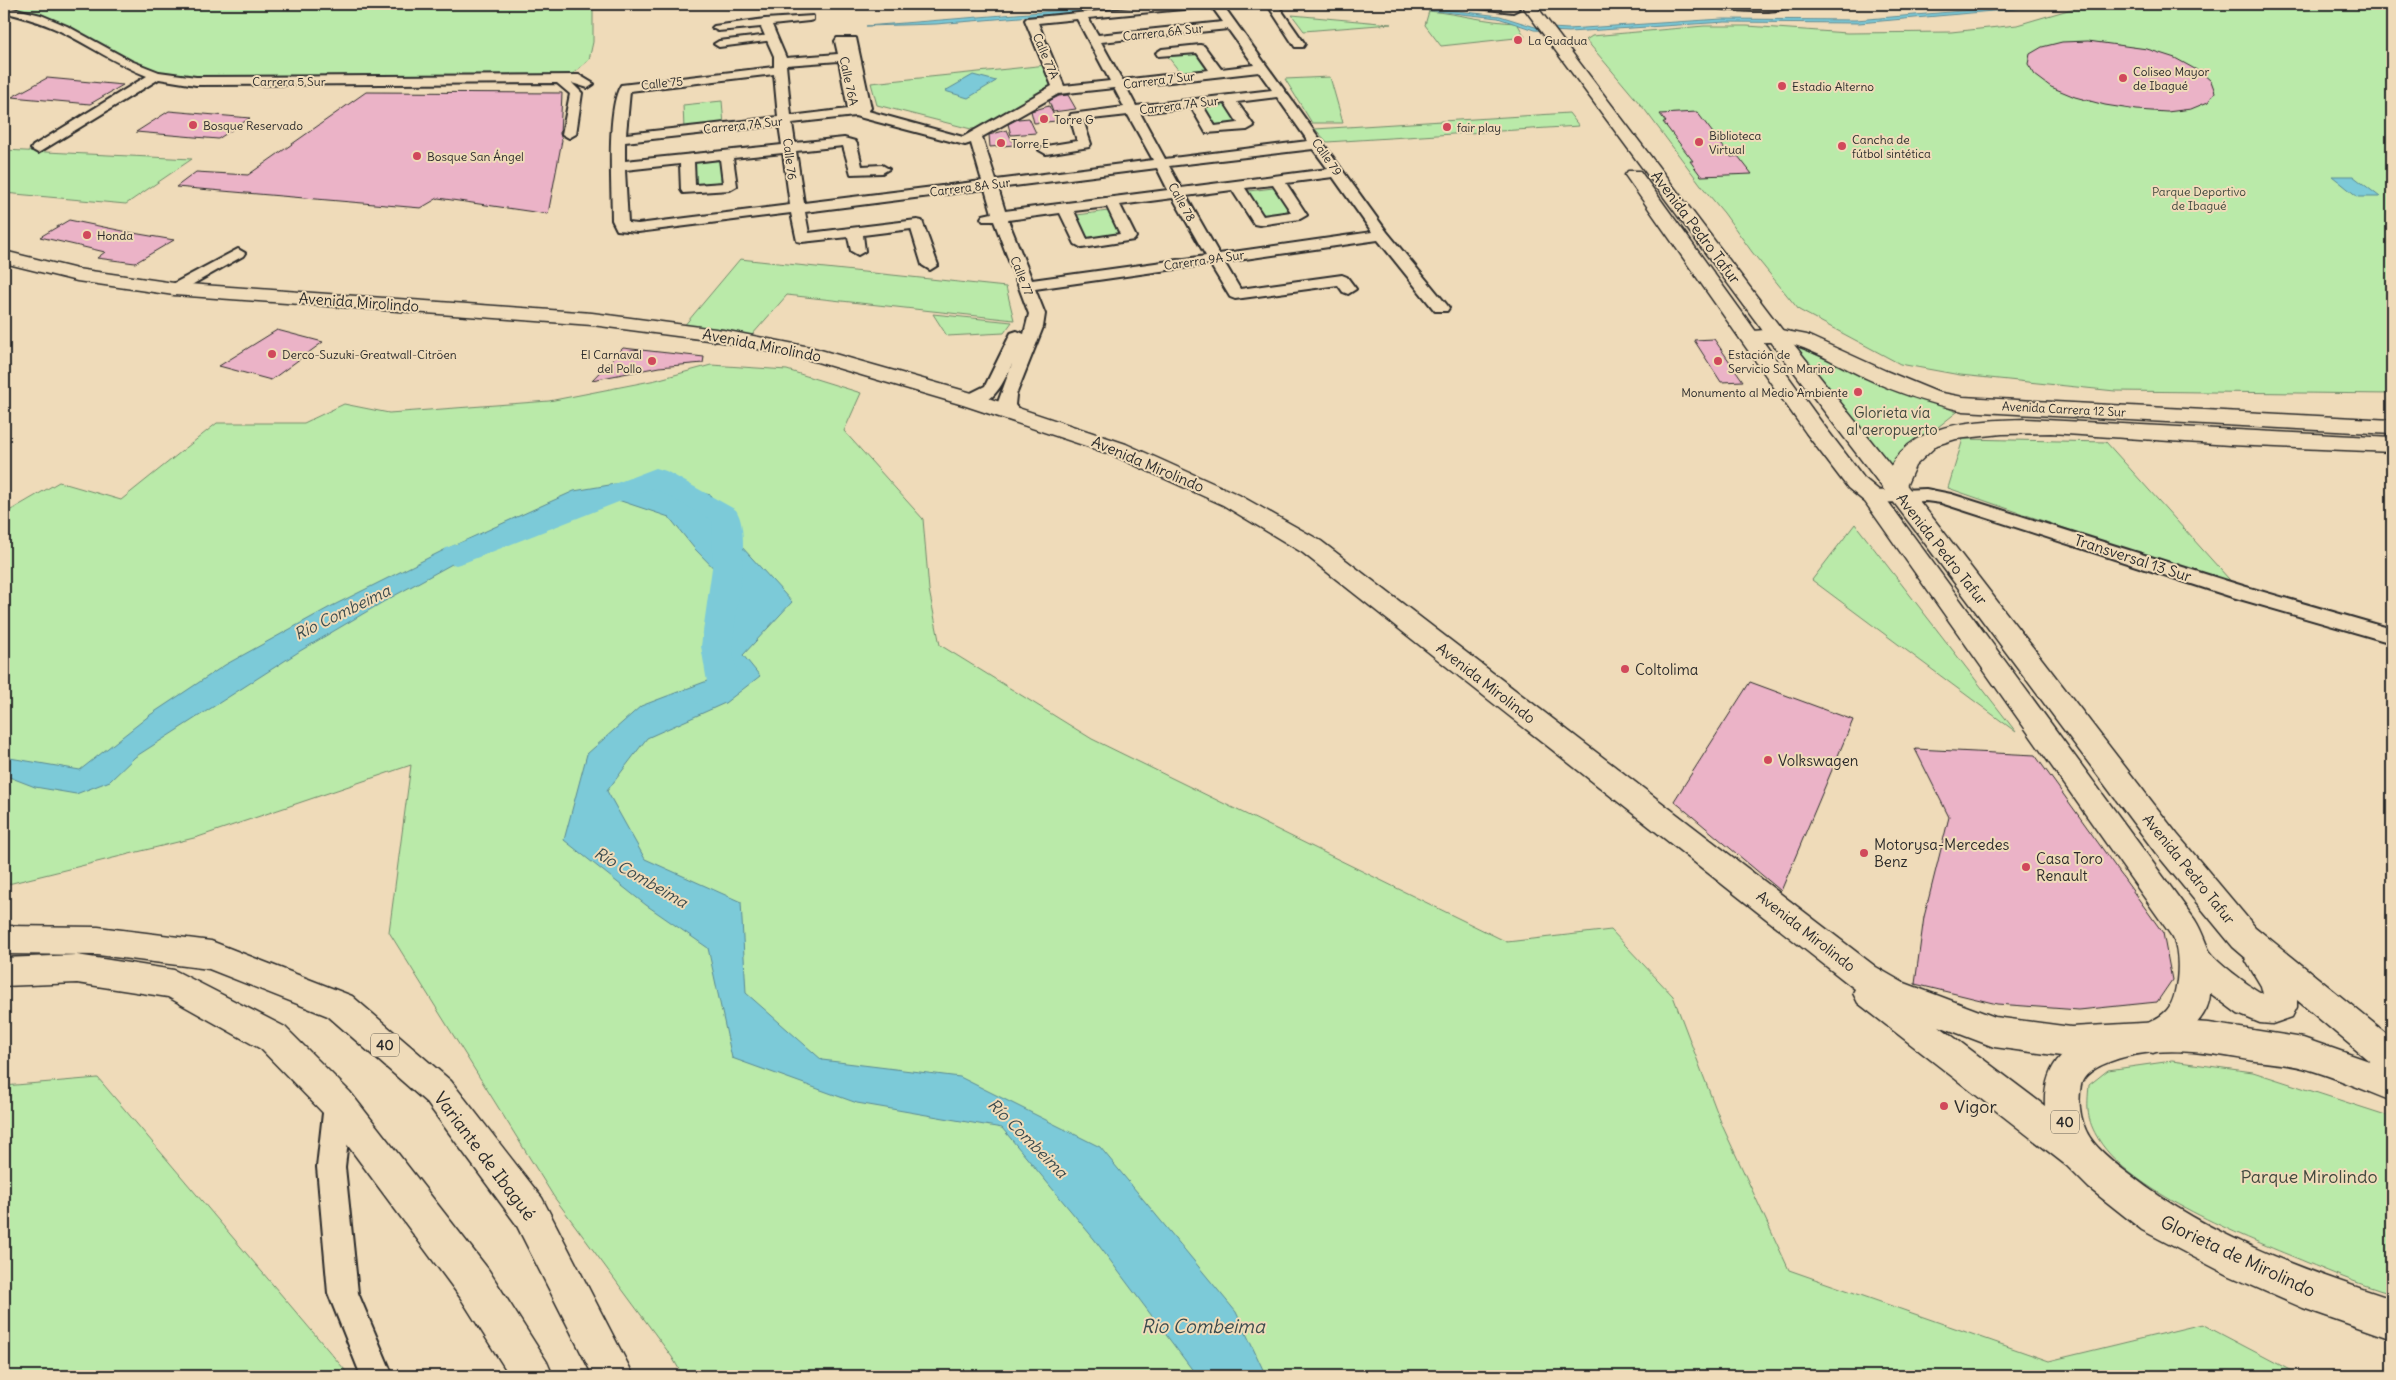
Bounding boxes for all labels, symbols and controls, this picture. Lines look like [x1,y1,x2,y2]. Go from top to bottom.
street label: Carrera 6A Sur [1122,20,1204,44]
street label: Calle 77A [1030,31,1062,82]
place label: La Guadua [1528,33,1588,48]
marker: La Guadua [1512,34,1524,46]
street label: Calle 76A [836,55,862,107]
place label: Coliseo Mayor de Ibagué [2133,64,2209,93]
street label: Carrera 7 Sur [1122,68,1196,92]
marker: Coliseo Mayor de Ibagué [2117,72,2129,84]
street label: Calle 75 [640,73,684,93]
street label: Carrera 5 Sur [252,74,326,89]
place label: Estadio Alterno [1792,79,1874,94]
marker: Estadio Alterno [1776,80,1788,92]
street label: Carrera 7A Sur [1139,93,1220,117]
place label: Torre G [1054,112,1094,127]
street label: Carrera 7A Sur [703,113,784,137]
marker: Torre G [1038,113,1050,125]
place label: Bosque Reservado [203,118,303,133]
marker: Bosque Reservado [187,119,199,131]
place label: fair play [1457,120,1501,135]
marker: fair play [1441,121,1453,133]
place label: Biblioteca Virtual [1709,128,1762,157]
place label: Cancha de fútbol sintética [1852,132,1931,161]
street label: Calle 79 [1309,135,1345,179]
place label: Torre E [1011,136,1049,151]
marker: Biblioteca Virtual [1693,136,1705,148]
street label: Calle 76 [780,137,800,181]
marker: Torre E [995,137,1007,149]
marker: Cancha de fútbol sintética [1836,140,1848,152]
place label: Bosque San Ángel [427,149,524,164]
marker: Bosque San Ángel [411,150,423,162]
street label: Avenida Pedro Tafur [1647,167,1745,287]
street label: Carrera 8A Sur [929,175,1011,199]
street label: Calle 78 [1165,180,1199,224]
park label: Parque Deportivo de Ibagué [2152,184,2246,213]
place label: Honda [97,228,133,243]
marker: Honda [81,229,93,241]
street label: Carerra 9A Sur [1163,247,1245,273]
street label: Calle 77 [1007,254,1037,298]
street label: Avenida Mirolindo [298,288,420,316]
street label: Avenida Mirolindo [701,324,823,366]
place label: Derco-Suzuki-Greatwall-Citröen [282,347,457,362]
place label: El Carnaval del Pollo [581,347,642,376]
place label: Estación de Servicio San Marino [1728,347,1834,376]
marker: Derco-Suzuki-Greatwall-Citröen [266,348,278,360]
marker: El Carnaval del Pollo [646,355,658,367]
marker: Estación de Servicio San Marino [1712,355,1724,367]
place label: Monumento al Medio Ambiente [1681,385,1848,400]
marker: Monumento al Medio Ambiente [1852,386,1864,398]
street label: Avenida Carrera 12 Sur [2002,398,2126,420]
park label: Glorieta vía al aeropuerto [1846,403,1938,439]
street label: Avenida Mirolindo [1089,432,1207,496]
street label: Avenida Pedro Tafur [1893,489,1991,609]
street label: Transversal 13 Sur [2072,530,2194,586]
water label: Río Combeima [291,580,394,644]
street label: Avenida Mirolindo [1433,638,1539,728]
place label: Coltolima [1635,660,1699,679]
marker: Coltolima [1619,663,1631,675]
place label: Volkswagen [1778,751,1859,770]
marker: Volkswagen [1762,754,1774,766]
street label: Avenida Pedro Tafur [2139,810,2239,928]
place label: Motorysa-Mercedes Benz [1874,835,2009,871]
water label: Río Combeima [591,842,692,912]
marker: Motorysa-Mercedes Benz [1858,847,1870,859]
place label: Casa Toro Renault [2036,849,2103,885]
marker: Casa Toro Renault [2020,861,2032,873]
street label: Avenida Mirolindo [1753,886,1859,976]
road number: 40 [371,1034,399,1056]
street label: Variante de Ibagué [429,1087,541,1225]
water label: Río Combeima [984,1094,1073,1183]
place label: Vigor [1954,1095,1997,1118]
marker: Vigor [1938,1100,1950,1112]
road number: 40 [2051,1110,2079,1134]
park label: Parque Mirolindo [2240,1165,2378,1188]
street label: Glorieta de Mirolindo [2157,1210,2319,1302]
water label: Rio Combeima [1141,1314,1266,1338]

